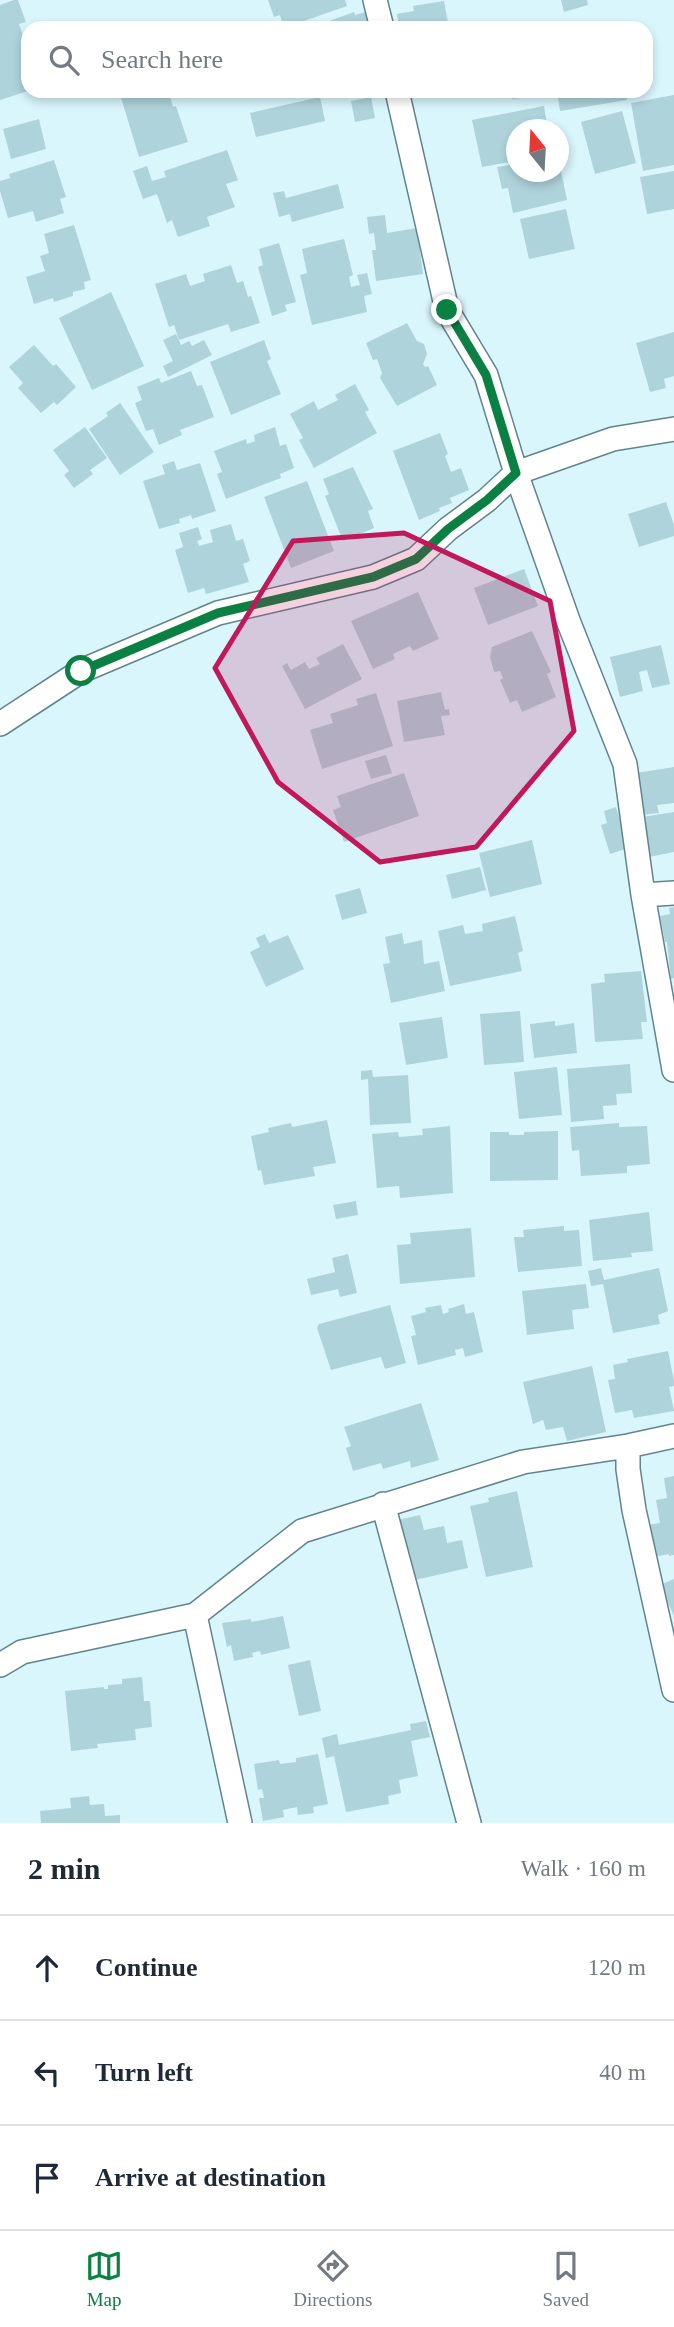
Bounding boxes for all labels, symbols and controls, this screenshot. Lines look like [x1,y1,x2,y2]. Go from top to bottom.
search box [21,21,653,98]
icon: search [45,41,83,79]
text: Search here [101,45,223,74]
north arrow [506,119,569,182]
route end [431,294,462,325]
route start [65,655,96,686]
text: 2 min [28,1852,101,1885]
text: Walk · 160 m [521,1856,646,1881]
icon: ahead [28,1949,66,1987]
text: Continue [95,1953,198,1982]
text: 120 m [588,1955,646,1980]
icon: left [28,2054,66,2092]
text: Turn left [95,2058,193,2087]
text: 40 m [599,2060,646,2085]
icon: arrive [28,2159,66,2197]
text: Arrive at destination [95,2163,326,2192]
tab: Map [85,2247,123,2311]
tab: Directions [293,2247,372,2311]
tab: Saved [542,2247,589,2311]

